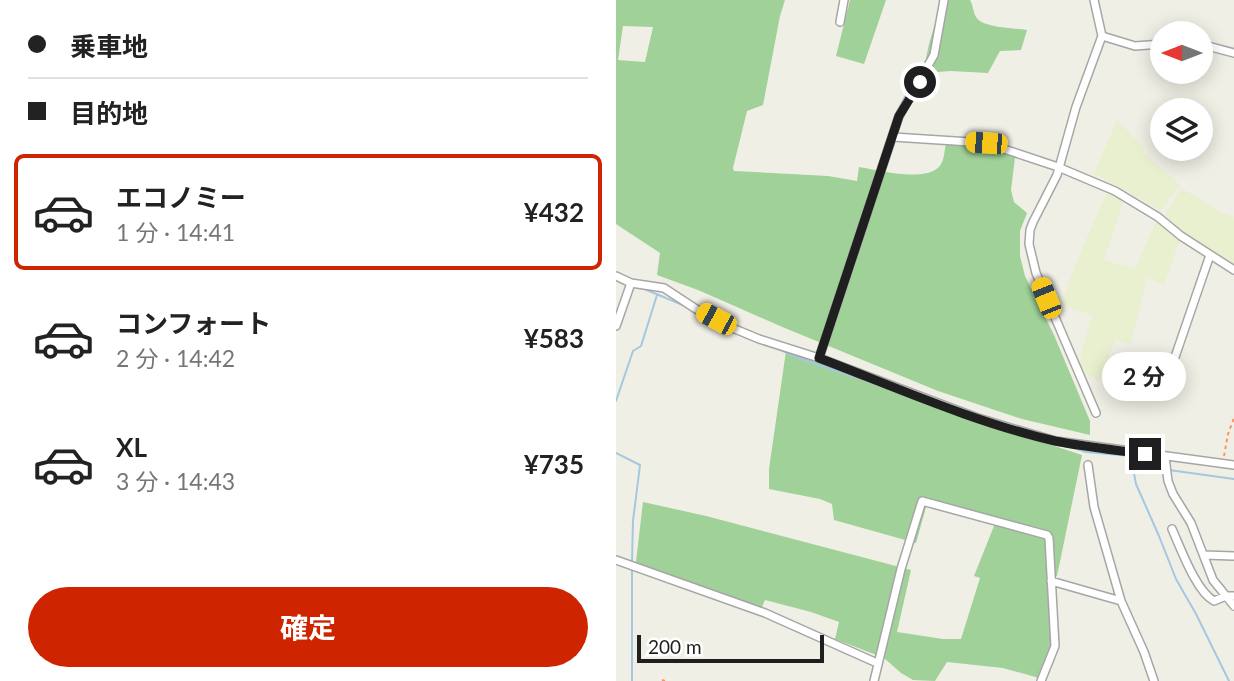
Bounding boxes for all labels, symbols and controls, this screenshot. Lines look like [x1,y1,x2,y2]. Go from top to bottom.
north arrow [1150,21,1213,84]
map controls [1150,21,1213,161]
text: 乗車地 [70,30,148,62]
route start [904,66,936,98]
text: 目的地 [70,97,148,129]
button: layers [1150,98,1213,161]
car [965,131,1008,155]
icon: car [32,181,95,244]
text: エコノミー [116,181,246,213]
text: ¥432 [524,196,584,228]
text: 1 分 · 14:41 [116,218,235,246]
car [1029,275,1064,321]
car [693,300,740,338]
icon: car [32,307,95,370]
text: コンフォート [116,307,271,339]
text: ¥583 [524,322,584,354]
text: 2 分 · 14:42 [116,344,235,372]
callout: 2 分 [1103,352,1187,402]
text: 2 分 [1123,362,1165,390]
text: XL [116,431,147,463]
icon: car [32,433,95,496]
route end [1129,438,1161,470]
text: ¥735 [524,448,584,480]
text: 3 分 · 14:43 [116,467,235,495]
button: 確定 [28,587,588,667]
scale bar [637,632,824,664]
text: 200 m [648,635,702,658]

